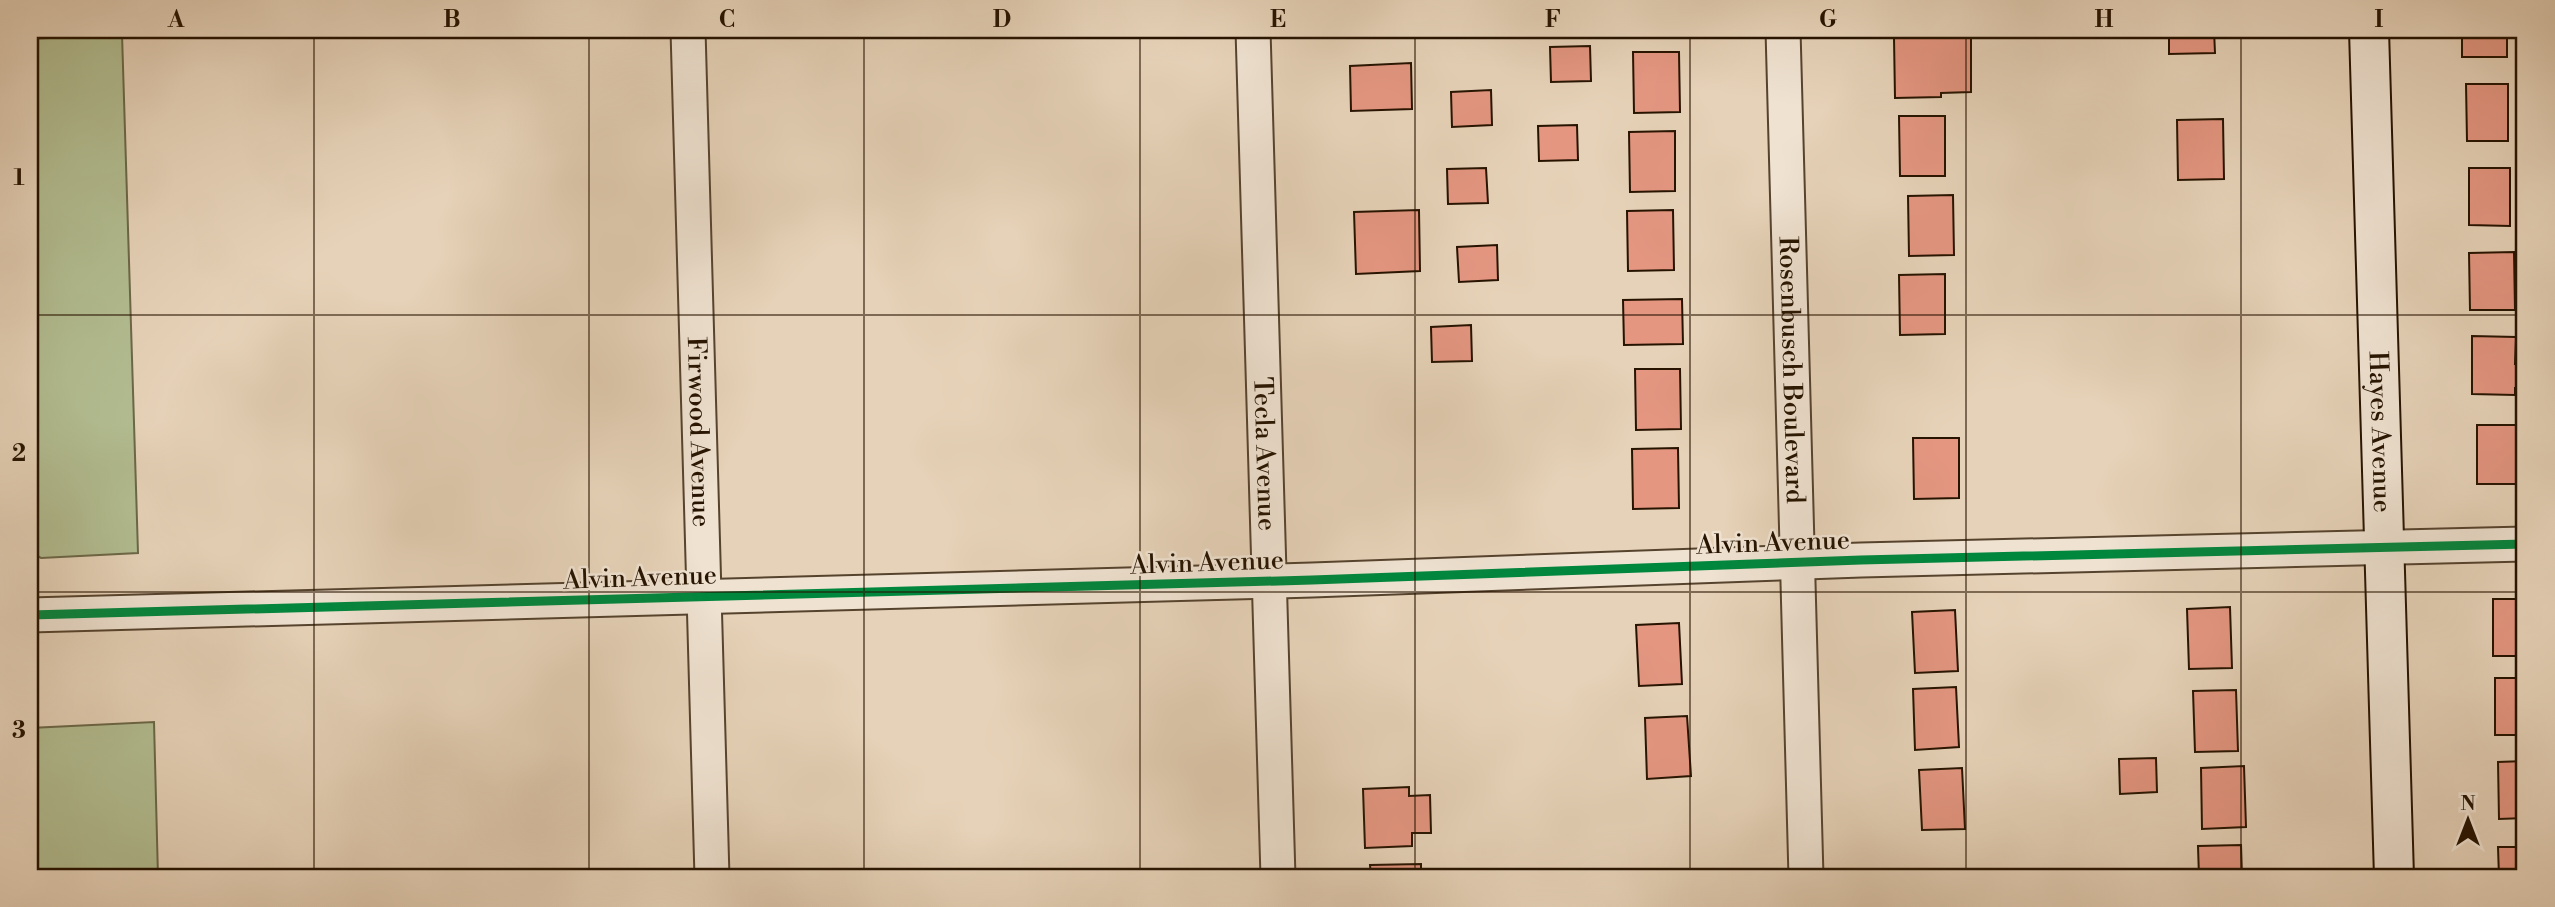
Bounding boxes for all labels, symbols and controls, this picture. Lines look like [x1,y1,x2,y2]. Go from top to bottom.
text: A [167,6,185,34]
text: B [443,6,461,34]
text: C [719,6,735,34]
text: D [993,6,1011,34]
text: E [1270,6,1286,34]
text: F [1545,6,1561,34]
text: G [1819,6,1837,34]
text: H [2095,6,2114,34]
text: I [2375,6,2384,34]
text: 1 [13,164,25,192]
street label: Rosenbusch Boulevard [1772,236,1811,504]
street label: Firwood Avenue [680,336,717,528]
street label: Hayes Avenue [2361,351,2398,513]
street label: Tecla Avenue [1246,376,1283,531]
text: 2 [12,440,26,468]
street label: Alvin Avenue [1695,524,1850,562]
street label: Alvin Avenue [1129,544,1284,582]
street label: Alvin Avenue [562,559,717,597]
text: 3 [12,717,26,745]
north arrow [2432,785,2502,855]
text: N [2460,792,2476,816]

